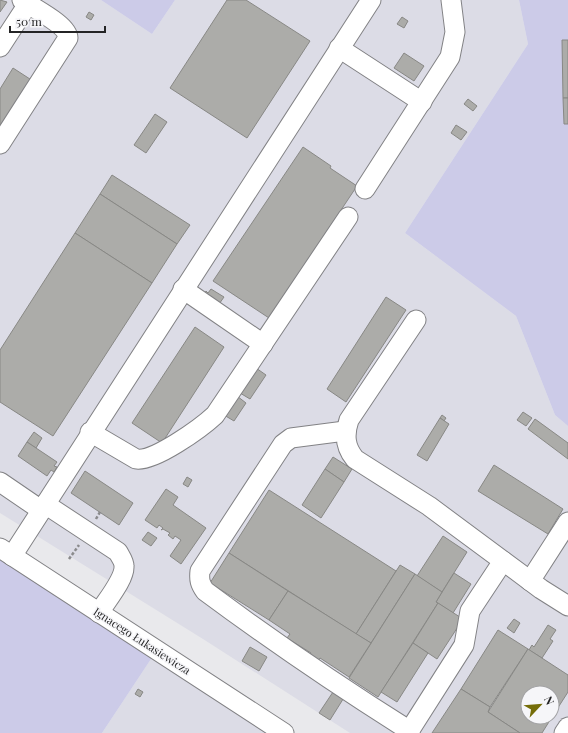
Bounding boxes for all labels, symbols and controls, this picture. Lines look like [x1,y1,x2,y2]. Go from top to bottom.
scale bar [10,8,105,34]
text: 50 m [16,13,42,29]
street label: Ignacego Łukasiewicza [91,604,194,678]
north arrow [520,685,560,725]
text: N [541,694,558,707]

